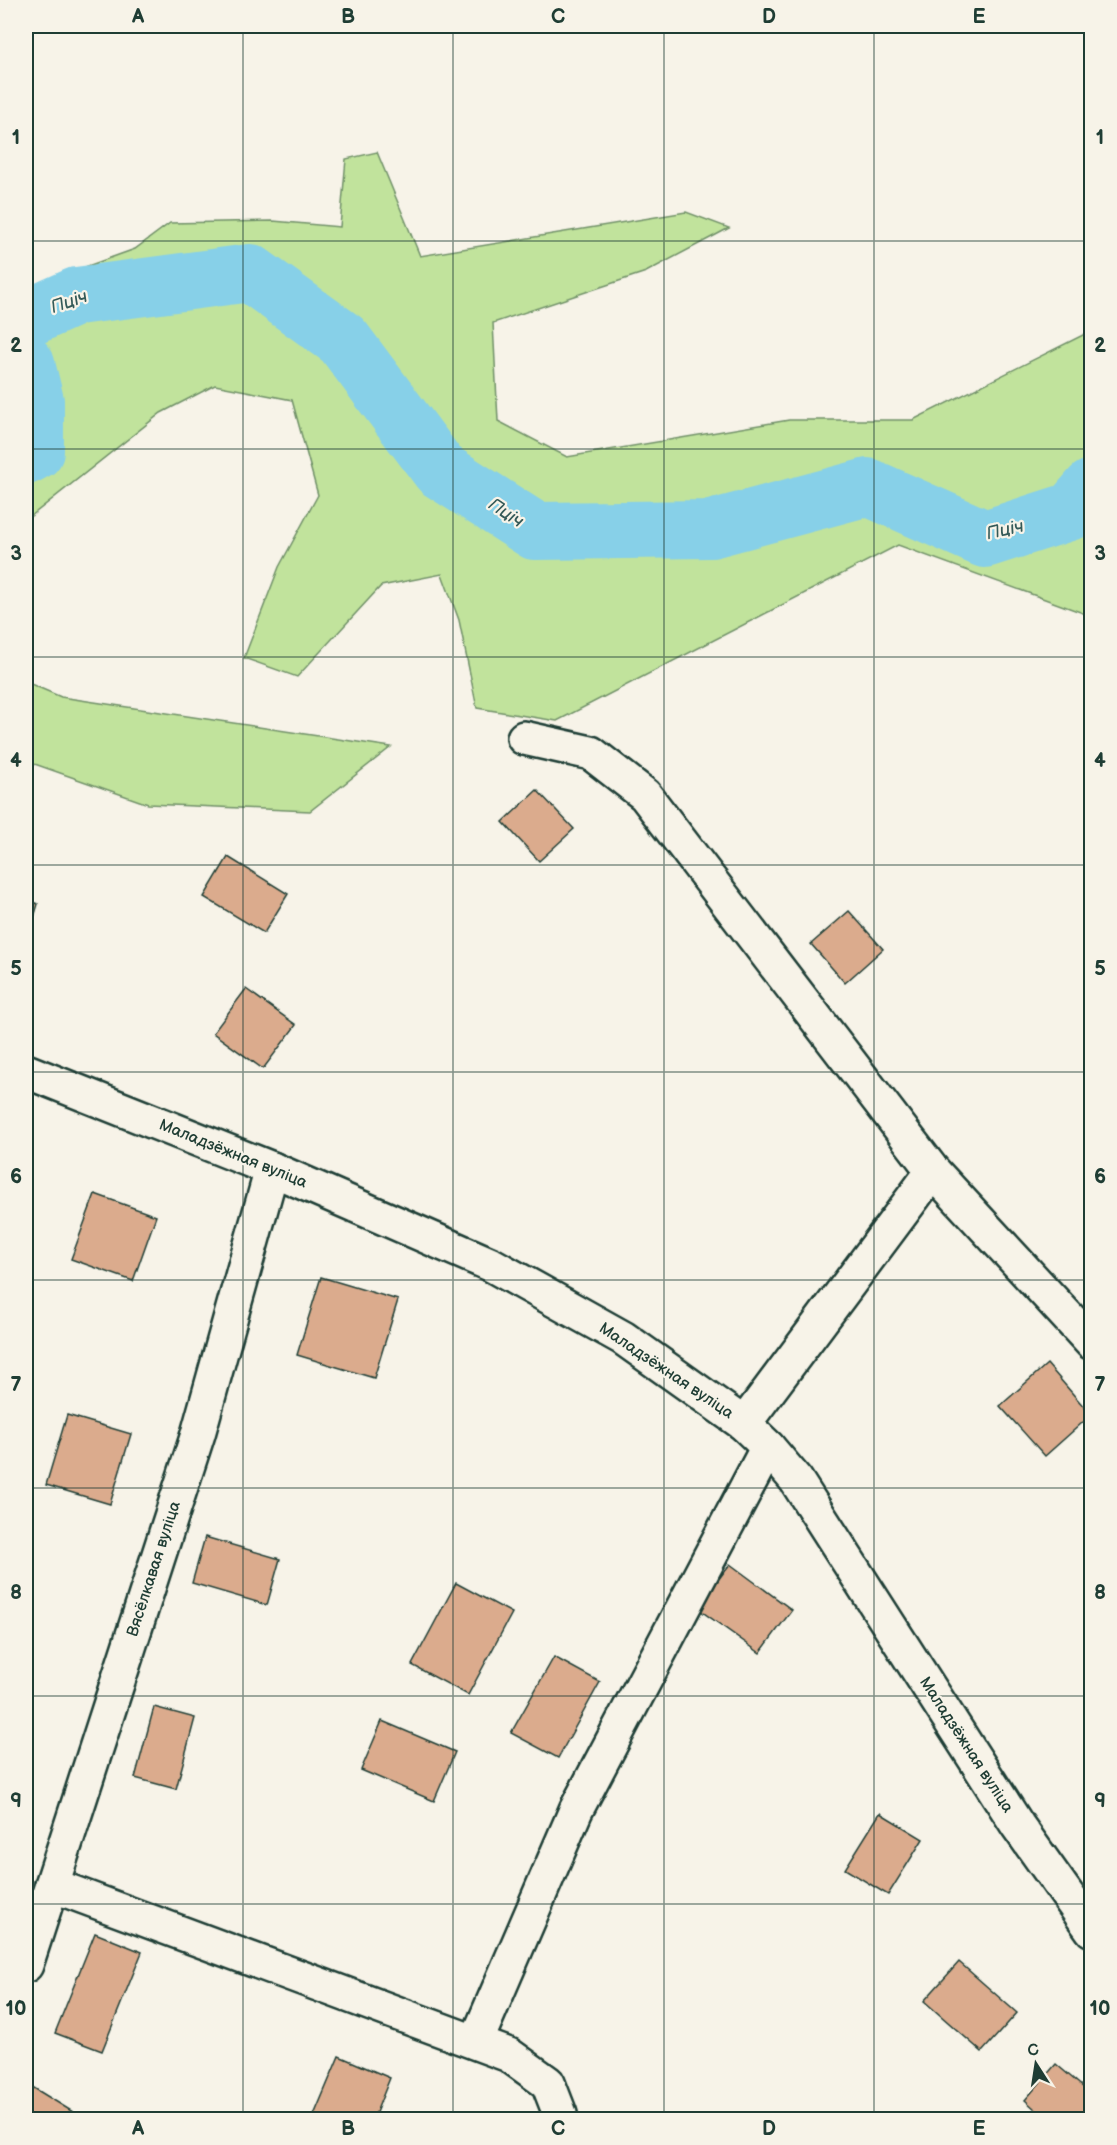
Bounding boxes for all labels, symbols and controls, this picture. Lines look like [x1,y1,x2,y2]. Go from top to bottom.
text: A [131,5,145,29]
text: B [341,5,355,29]
text: C [551,5,565,29]
text: D [762,5,776,29]
text: E [973,5,986,29]
text: 1 [12,126,20,150]
text: 1 [1096,126,1104,150]
water label: Пціч [48,286,90,318]
text: 2 [10,334,22,358]
text: 2 [1094,334,1106,358]
water label: Пціч [484,494,528,532]
water label: Пціч [984,516,1026,544]
text: 3 [10,542,22,566]
text: 3 [1094,542,1106,566]
text: 4 [10,749,22,773]
text: 4 [1094,749,1106,773]
text: 5 [10,957,22,981]
text: 5 [1094,957,1106,981]
street label: Маладзёжная вуліца [156,1116,310,1193]
text: 6 [10,1165,22,1189]
text: 6 [1094,1165,1106,1189]
street label: Маладзёжная вуліца [595,1319,737,1423]
text: 7 [10,1373,22,1397]
text: 7 [1094,1373,1106,1397]
street label: Вясёлкавая вуліца [123,1498,185,1639]
text: 8 [10,1581,22,1605]
text: 8 [1094,1581,1106,1605]
street label: Маладзёжная вуліца [915,1674,1017,1817]
text: 9 [10,1789,22,1813]
text: 9 [1094,1789,1106,1813]
text: 10 [6,1997,26,2021]
text: 10 [1090,1997,1110,2021]
north arrow [1006,2034,1066,2094]
text: С [1026,2040,1041,2061]
text: A [131,2117,145,2141]
text: B [341,2117,355,2141]
text: C [551,2117,565,2141]
text: D [762,2117,776,2141]
text: E [973,2117,986,2141]

